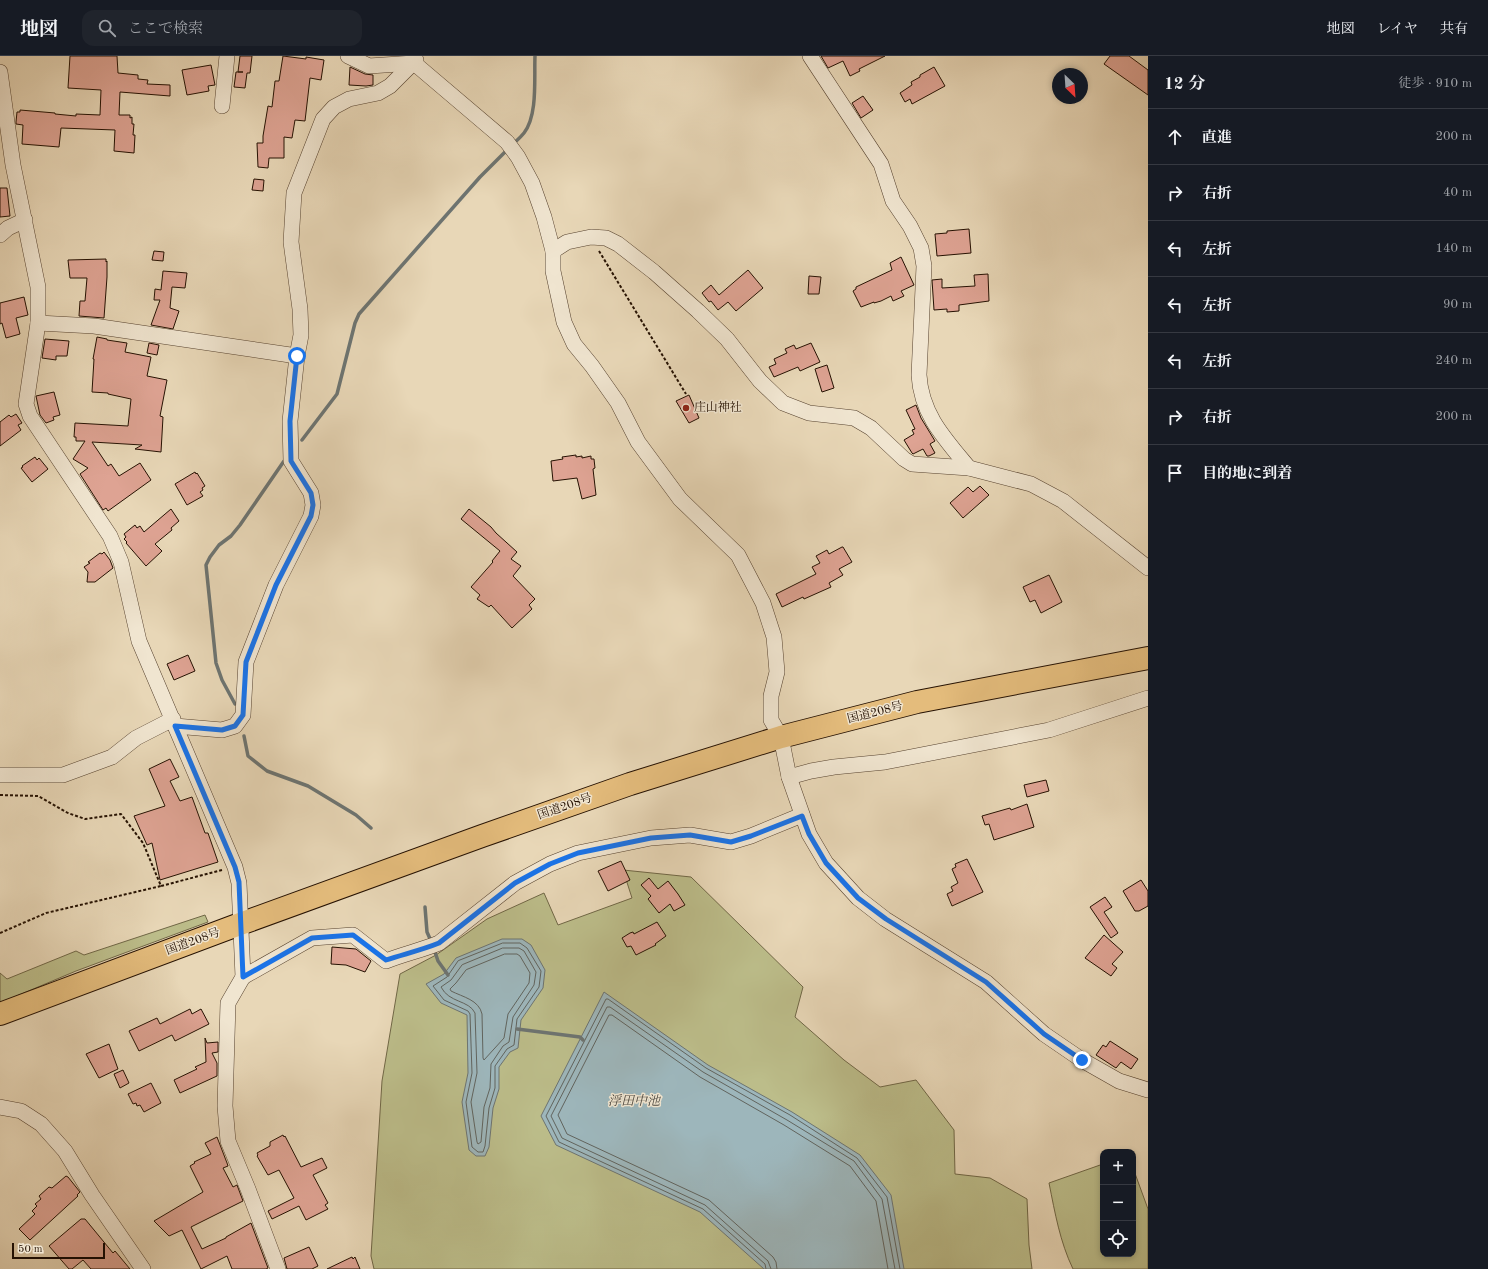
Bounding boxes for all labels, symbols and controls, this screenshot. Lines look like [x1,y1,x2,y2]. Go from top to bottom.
search box [82,10,362,46]
icon: search [96,17,118,39]
text: 地図 [20,21,58,40]
text: ここで検索 [128,22,203,37]
text: 地図 [1327,22,1355,36]
text: レイヤ [1377,22,1418,36]
text: 共有 [1440,22,1468,36]
north arrow [1052,68,1088,104]
text: 12 分 [1164,76,1205,93]
text: 徒歩 · 910 m [1398,77,1472,90]
icon: ahead [1164,126,1186,148]
text: 200 m [1435,130,1472,143]
text: 直進 [1202,131,1232,146]
icon: right [1164,182,1186,204]
text: 40 m [1443,186,1472,199]
text: 右折 [1202,187,1232,202]
icon: left [1164,238,1186,260]
text: 140 m [1435,242,1472,255]
text: 左折 [1202,243,1232,258]
icon: left [1164,294,1186,316]
text: 90 m [1443,298,1472,311]
text: 左折 [1202,299,1232,314]
route start [288,347,306,365]
icon: left [1164,350,1186,372]
text: 240 m [1435,354,1472,367]
text: 左折 [1202,355,1232,370]
place label: 庄山神社 [694,400,742,414]
marker: 庄山神社 [681,403,691,413]
icon: right [1164,406,1186,428]
text: 200 m [1435,410,1472,423]
text: 右折 [1202,411,1232,426]
icon: arrive [1164,462,1186,484]
text: 目的地に到着 [1202,467,1292,482]
street label: 国道208号 [845,698,904,726]
street label: 国道208号 [535,790,594,822]
street label: 国道208号 [164,925,222,957]
route end [1073,1051,1091,1069]
water label: 浮田中池 [608,1094,662,1108]
map controls [1100,1149,1136,1257]
button: + [1100,1149,1136,1185]
button: − [1100,1185,1136,1221]
button: locate [1100,1221,1136,1257]
scale bar [12,1241,105,1260]
text: 50 m [18,1244,43,1255]

